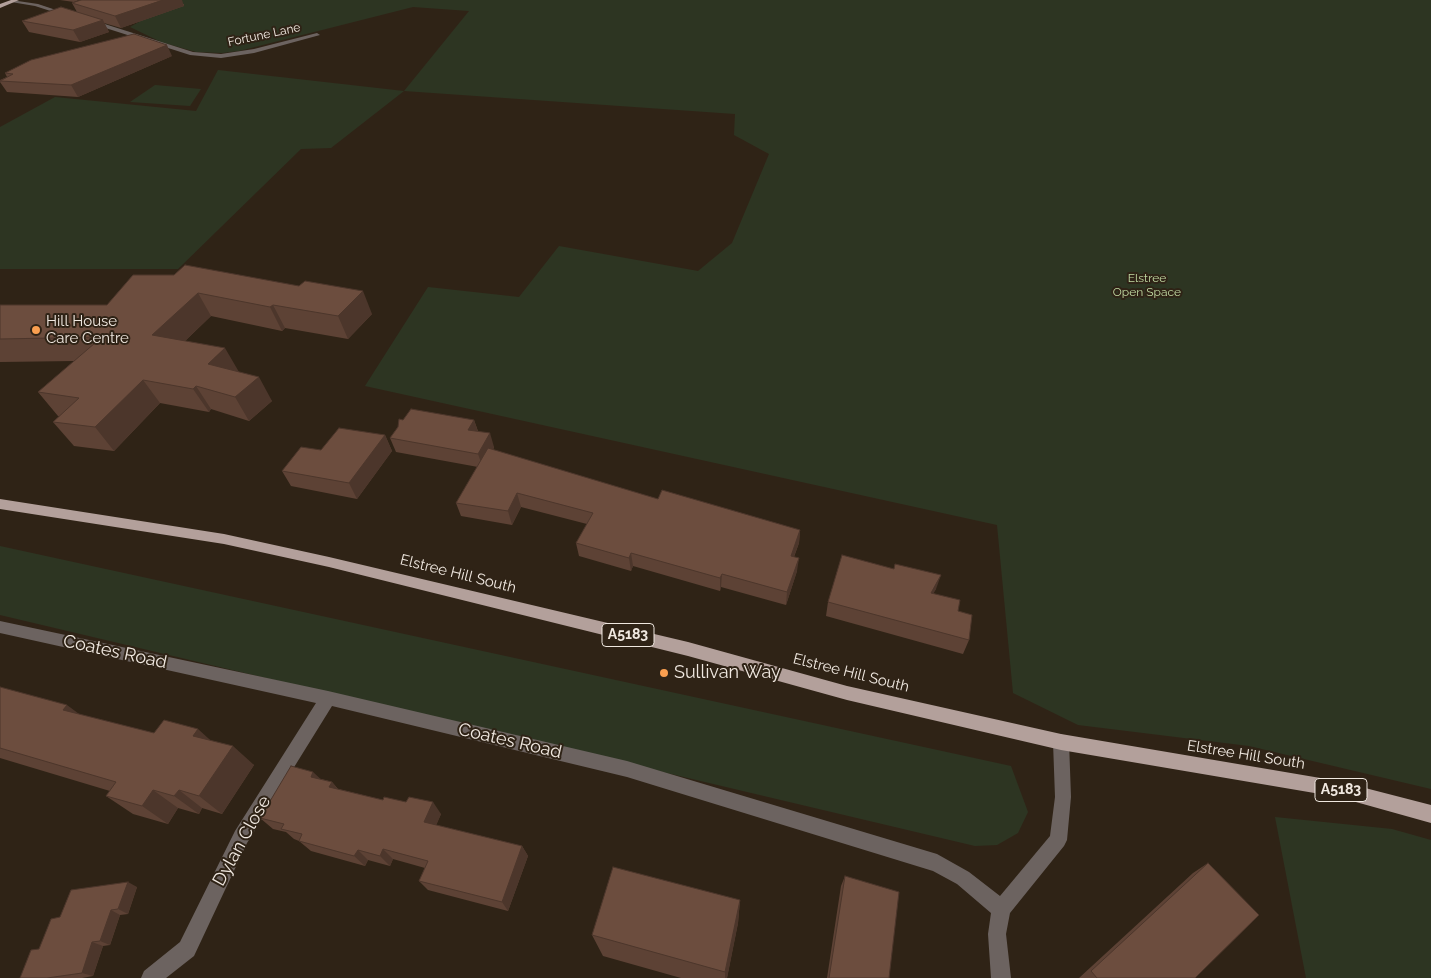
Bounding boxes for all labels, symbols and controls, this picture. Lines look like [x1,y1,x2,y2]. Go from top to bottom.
street label: Fortune Lane [226,20,302,50]
park label: Elstree Open Space [1113,271,1181,299]
place label: Hill House Care Centre [46,312,129,347]
marker: Hill House Care Centre [30,324,42,336]
street label: Elstree Hill South [398,551,518,597]
road number: A5183 [602,624,654,646]
street label: Coates Road [61,630,169,674]
street label: Elstree Hill South [791,650,911,696]
place label: Sullivan Way [674,662,781,684]
marker: Sullivan Way [658,667,670,679]
street label: Coates Road [456,719,564,763]
street label: Elstree Hill South [1186,737,1306,773]
road number: A5183 [1315,778,1367,802]
street label: Dylan Close [208,792,276,890]

